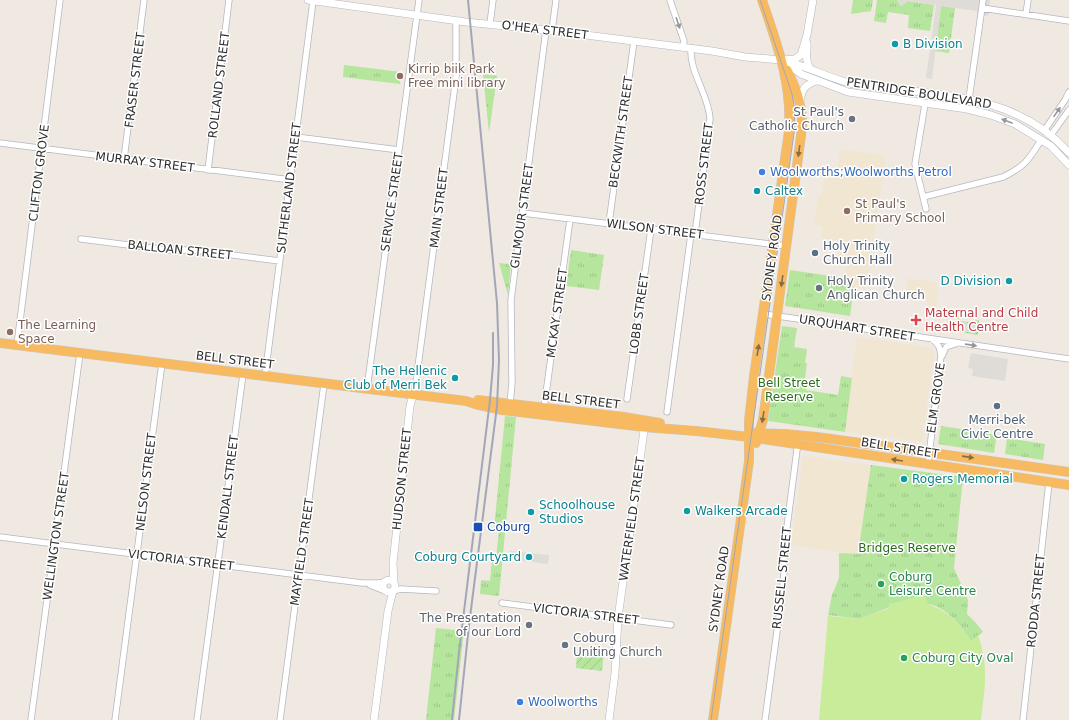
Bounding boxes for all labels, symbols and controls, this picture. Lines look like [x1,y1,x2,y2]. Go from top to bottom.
street label: O'HEA STREET [501,18,590,42]
one-way arrow [675,18,681,30]
street label: ROLLAND STREET [206,30,233,139]
street label: FRASER STREET [122,31,148,129]
place label: B Division [903,37,963,51]
marker: B Division [890,39,900,49]
place label: Kirrip biik Park Free mini library [408,62,506,90]
marker: Kirrip biik Park Free mini library [395,71,405,81]
street label: BECKWITH STREET [606,74,636,189]
street label: PENTRIDGE BOULEVARD [845,75,993,111]
place label: St Paul's Catholic Church [749,105,844,133]
one-way arrow [1053,107,1061,117]
marker: St Paul's Catholic Church [847,114,857,124]
one-way arrow [1000,118,1012,124]
street label: SUTHERLAND STREET [274,121,304,254]
street label: ROSS STREET [692,121,716,206]
street label: CLIFTON GROVE [26,124,52,222]
one-way arrow [796,145,802,157]
street label: MURRAY STREET [95,149,196,175]
street label: SERVICE STREET [378,151,406,253]
street label: GILMOUR STREET [508,162,536,269]
place label: Woolworths;Woolworths Petrol [770,165,952,179]
street label: MAIN STREET [427,166,451,249]
marker: Woolworths;Woolworths Petrol [757,167,767,177]
place label: Caltex [765,184,803,198]
marker: Caltex [752,186,762,196]
place label: St Paul's Primary School [855,197,945,225]
marker: St Paul's Primary School [842,206,852,216]
street label: SYDNEY ROAD [759,214,785,302]
street label: WILSON STREET [606,216,705,242]
street label: BALLOAN STREET [127,238,234,263]
place label: Holy Trinity Church Hall [823,239,892,267]
marker: Holy Trinity Church Hall [810,248,820,258]
street label: MCKAY STREET [544,267,570,359]
street label: LOBB STREET [626,272,652,355]
place label: Holy Trinity Anglican Church [827,274,925,302]
place label: D Division [940,274,1001,288]
one-way arrow [779,275,785,287]
marker: D Division [1004,276,1014,286]
marker: Holy Trinity Anglican Church [814,283,824,293]
place label: Maternal and Child Health Centre [925,306,1038,334]
street label: URQUHART STREET [798,312,917,344]
marker: Maternal and Child Health Centre [910,314,922,326]
place label: The Learning Space [17,318,96,346]
marker: The Learning Space [5,327,15,337]
one-way arrow [965,342,977,348]
one-way arrow [755,344,761,356]
street label: BELL STREET [195,348,276,372]
street label: ELM GROVE [924,362,948,434]
place label: The Hellenic Club of Merri Bek [344,364,447,392]
marker: The Hellenic Club of Merri Bek [450,373,460,383]
park label: Bell Street Reserve [758,376,821,404]
street label: BELL STREET [541,388,622,412]
marker: Merri-bek Civic Centre [992,401,1002,411]
one-way arrow [760,411,766,423]
place label: Merri-bek Civic Centre [961,413,1033,441]
street label: HUDSON STREET [390,427,414,531]
street label: NELSON STREET [133,431,159,532]
street label: KENDALL STREET [215,434,241,540]
street label: BELL STREET [860,435,941,461]
one-way arrow [962,454,974,461]
street label: WATERFIELD STREET [616,455,648,582]
one-way arrow [891,456,904,462]
street label: WELLINGTON STREET [40,470,72,601]
place label: Rogers Memorial [912,472,1013,486]
marker: Rogers Memorial [899,474,909,484]
street label: MAYFIELD STREET [288,497,317,607]
place label: Schoolhouse Studios [539,498,615,526]
place label: Walkers Arcade [695,504,788,518]
marker: Walkers Arcade [682,506,692,516]
marker: Schoolhouse Studios [526,507,536,517]
place label: Coburg [487,520,530,534]
marker: Coburg [472,521,484,533]
street label: RUSSELL STREET [770,525,794,630]
park label: Bridges Reserve [858,541,956,555]
street label: SYDNEY ROAD [706,545,732,633]
street label: VICTORIA STREET [127,547,235,574]
place label: Coburg Courtyard [414,550,521,564]
marker: Coburg Courtyard [524,552,534,562]
street label: RODDA STREET [1024,553,1048,648]
place label: Coburg Leisure Centre [889,570,976,598]
marker: Coburg Leisure Centre [876,579,886,589]
street label: VICTORIA STREET [532,601,640,628]
place label: The Presentation of our Lord [419,611,521,639]
marker: The Presentation of our Lord [524,620,534,630]
place label: Coburg Uniting Church [573,631,662,659]
marker: Coburg Uniting Church [560,640,570,650]
place label: Coburg City Oval [912,651,1014,665]
marker: Coburg City Oval [899,653,909,663]
place label: Woolworths [528,695,598,709]
marker: Woolworths [515,697,525,707]

